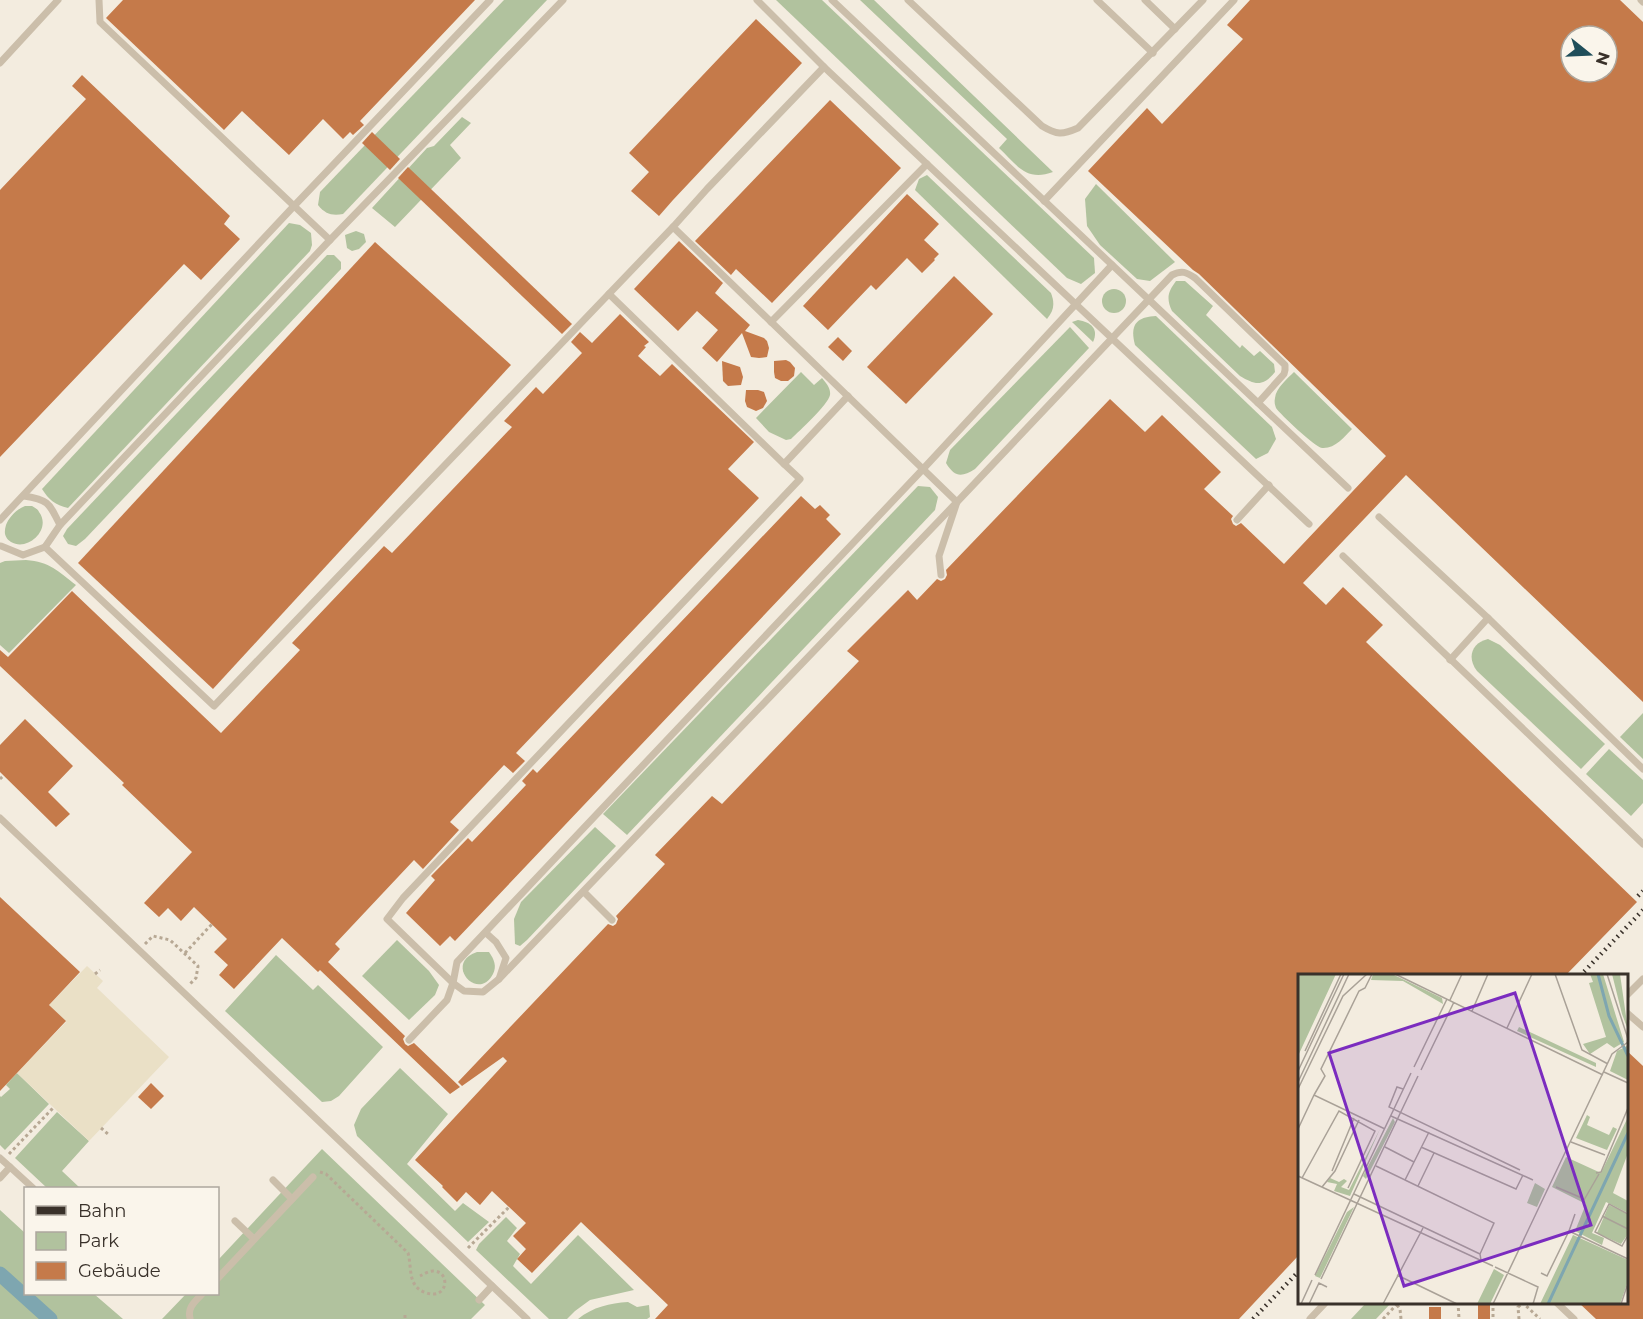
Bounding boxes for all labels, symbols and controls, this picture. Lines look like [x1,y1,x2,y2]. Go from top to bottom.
north arrow [1559,24,1619,84]
text: N [1592,49,1614,68]
inset map [1298,974,1628,1304]
legend [24,1187,219,1295]
text: Bahn [78,1200,127,1222]
text: Park [78,1230,119,1252]
text: Gebäude [78,1260,161,1282]

